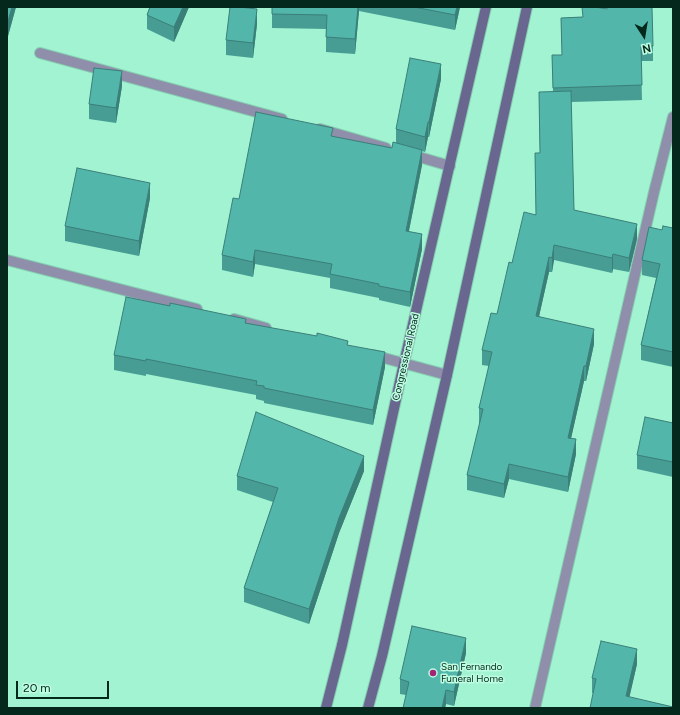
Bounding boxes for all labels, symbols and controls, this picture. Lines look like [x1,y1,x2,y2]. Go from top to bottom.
north arrow [624,16,664,56]
text: N [641,41,652,55]
street label: Congressional Road [390,312,422,402]
place label: San Fernando Funeral Home [441,661,503,684]
marker: San Fernando Funeral Home [428,668,438,678]
scale bar [18,673,111,699]
text: 20 m [23,681,51,695]

